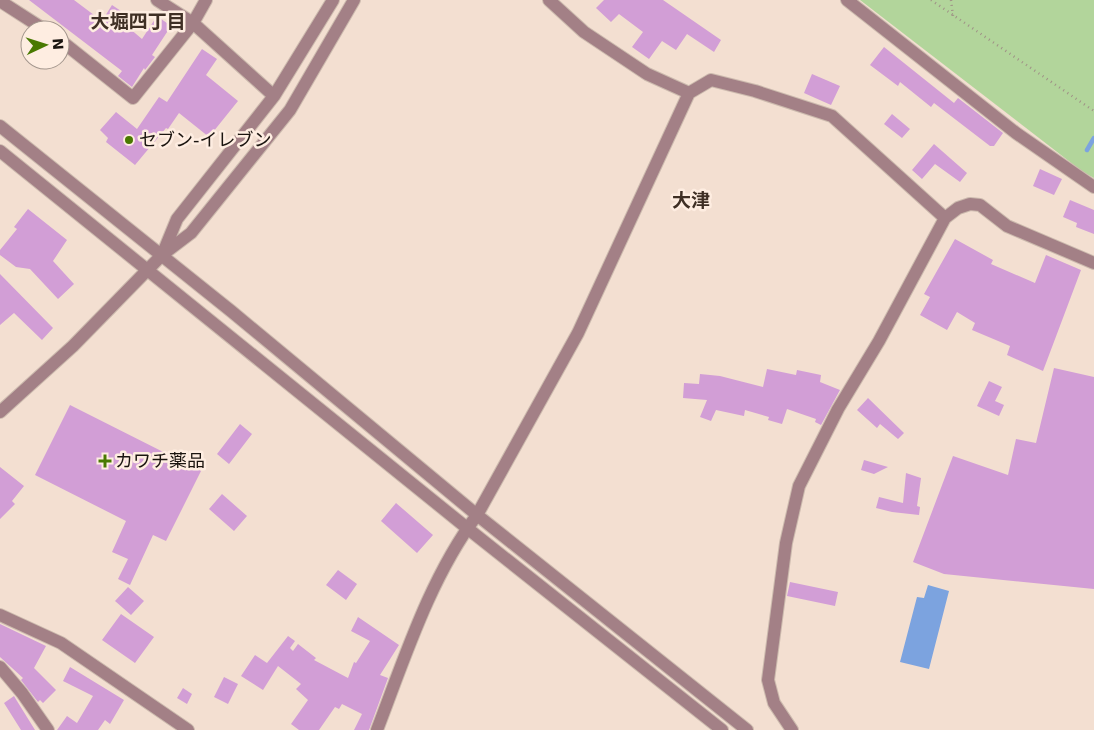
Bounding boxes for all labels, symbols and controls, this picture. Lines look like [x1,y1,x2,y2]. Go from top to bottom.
district label: 大堀四丁目 [90,10,186,32]
north arrow [20,20,70,70]
text: N [50,38,66,50]
place label: セブン-イレブン [139,129,272,150]
marker: セブン-イレブン [123,134,135,146]
district label: 大津 [672,189,710,211]
place label: カワチ薬品 [115,450,205,471]
marker: カワチ薬品 [99,455,111,467]

